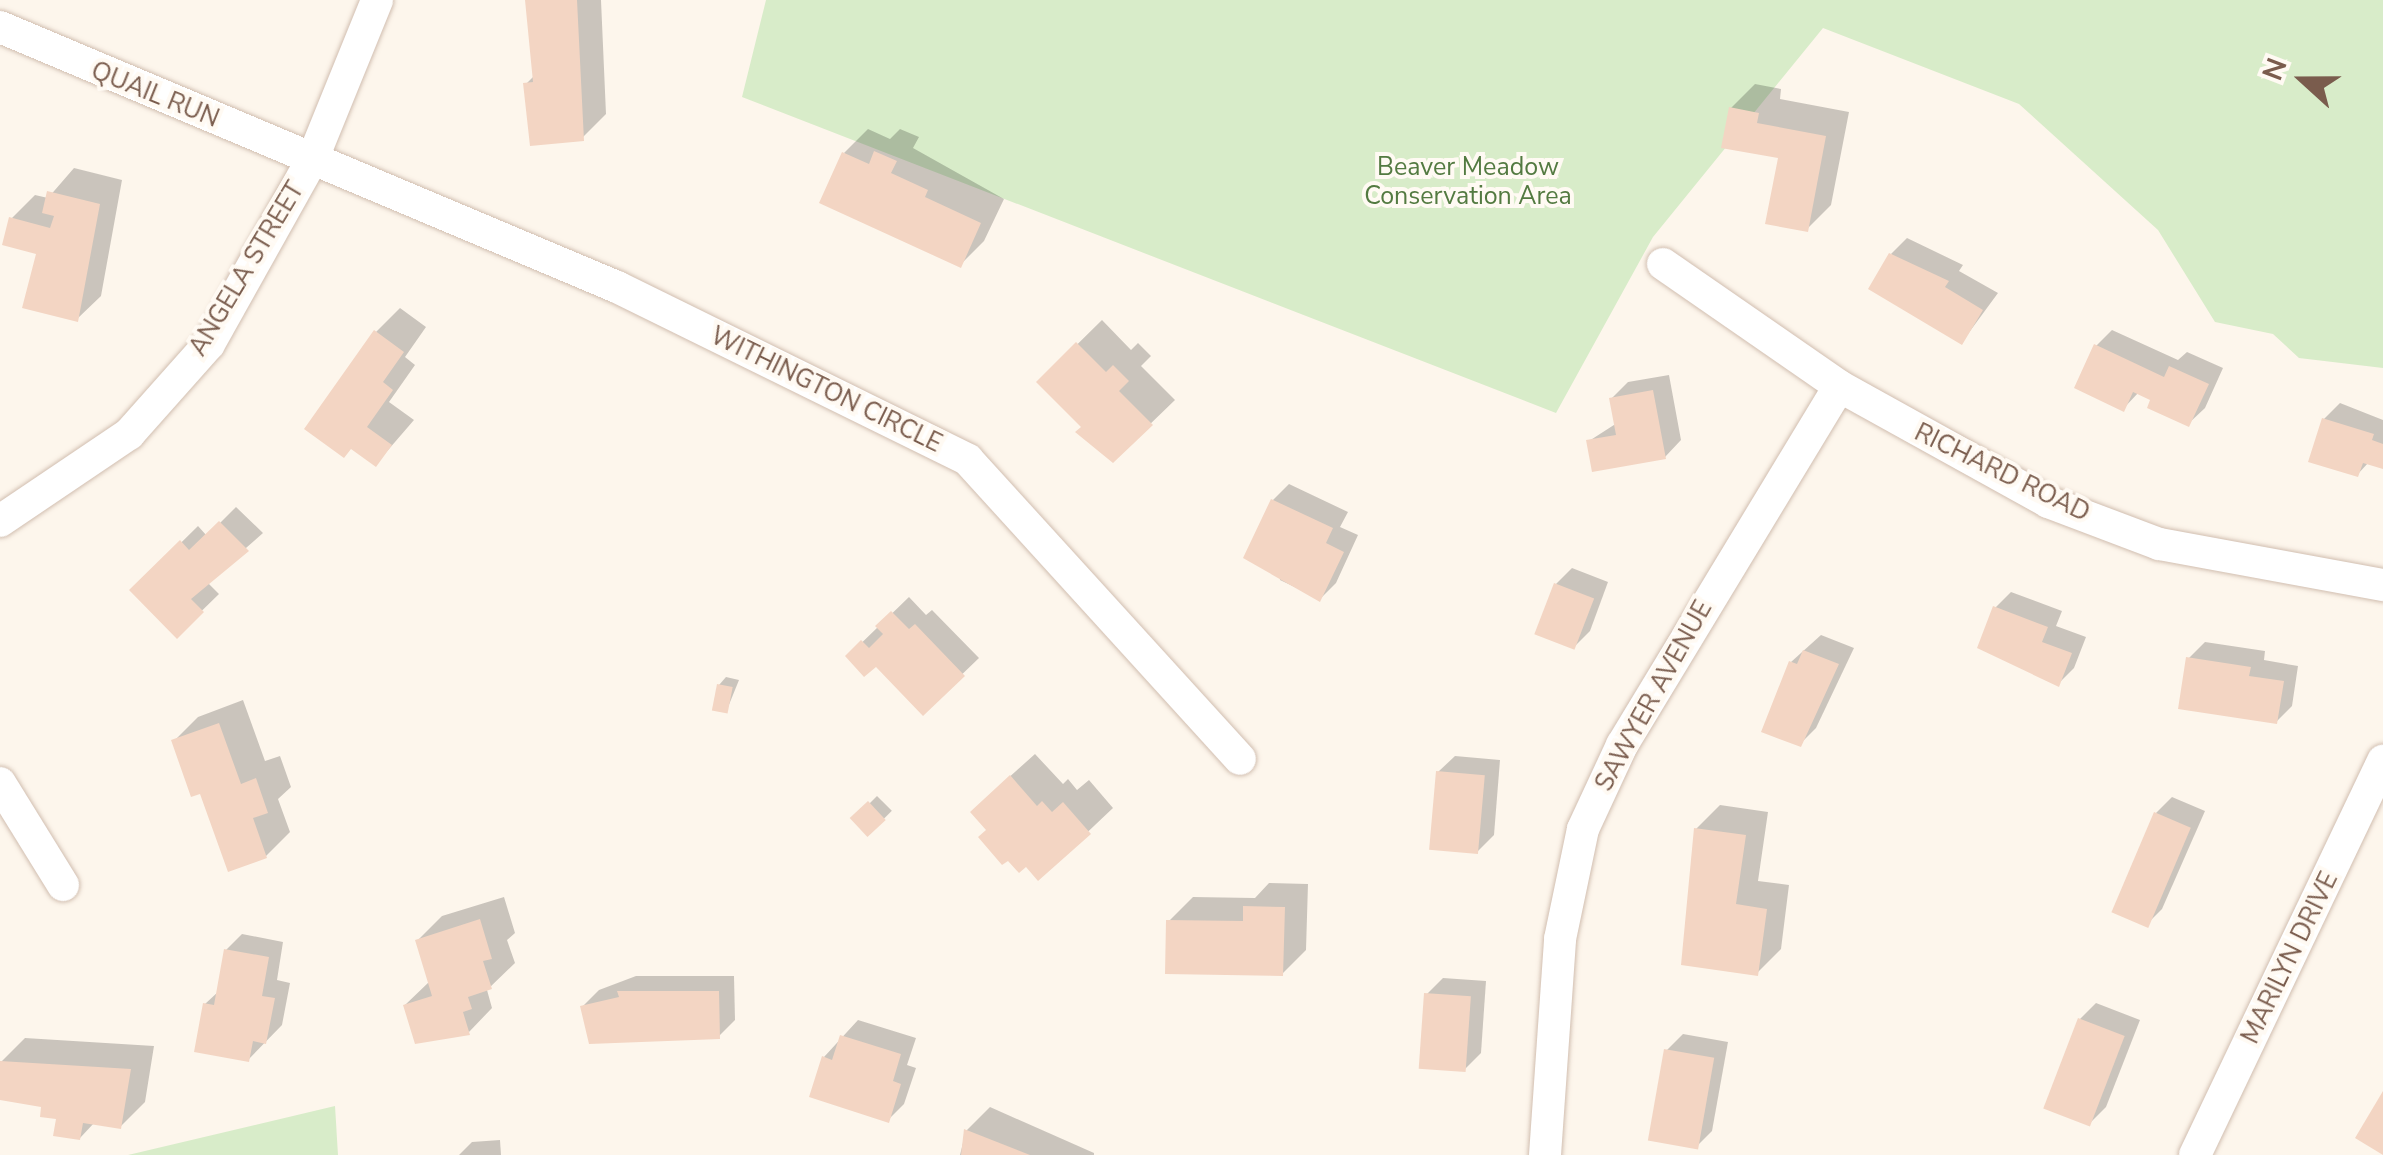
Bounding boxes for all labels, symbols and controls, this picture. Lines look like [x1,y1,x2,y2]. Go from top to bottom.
north arrow [2253,30,2353,130]
text: N [2253,53,2296,86]
street label: QUAIL RUN [87,56,223,134]
park label: Beaver Meadow Conservation Area [1364,153,1572,212]
street label: ANGELA STREET [183,176,311,362]
street label: WITHINGTON CIRCLE [705,321,947,459]
street label: RICHARD ROAD [1910,418,2094,528]
street label: SAWYER AVENUE [1589,596,1719,796]
street label: MARILYN DRIVE [2236,867,2344,1049]

